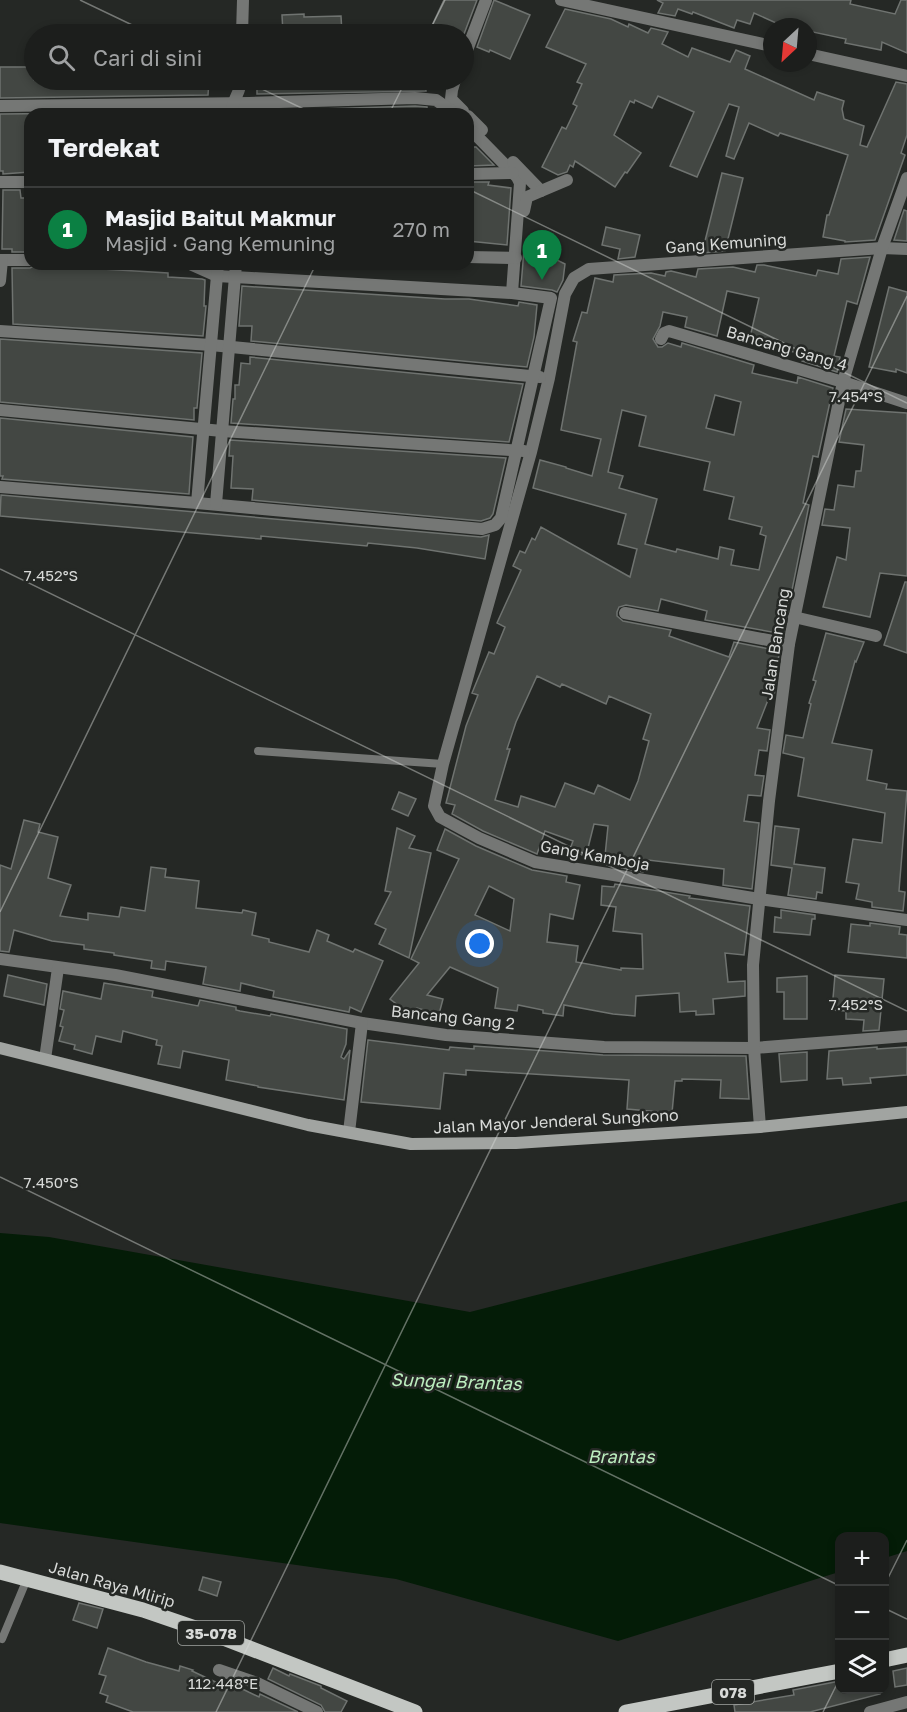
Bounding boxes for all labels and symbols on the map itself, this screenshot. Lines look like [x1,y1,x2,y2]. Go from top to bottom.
north arrow [763,18,817,72]
street label: Gang Kemuning [665,229,787,257]
pin: 1 [522,230,562,280]
street label: Bancang Gang 4 [724,321,850,375]
text: 7.454°S [829,387,883,405]
text: 7.452°S [24,566,78,584]
street label: Jalan Bancang [756,587,794,701]
street label: Gang Kamboja [539,836,651,874]
your location [465,929,494,958]
text: 7.452°S [829,995,883,1013]
street label: Bancang Gang 2 [390,1001,516,1033]
street label: Jalan Mayor Jenderal Sungkono [433,1105,679,1137]
text: 7.450°S [23,1173,79,1191]
water label: Sungai Brantas [390,1368,523,1394]
water label: Brantas [588,1445,656,1467]
street label: Jalan Raya Mlirip [47,1556,178,1612]
road number: 35-078 [178,1621,244,1645]
text: 112.448°E [188,1674,258,1692]
road number: 078 [712,1680,754,1704]

